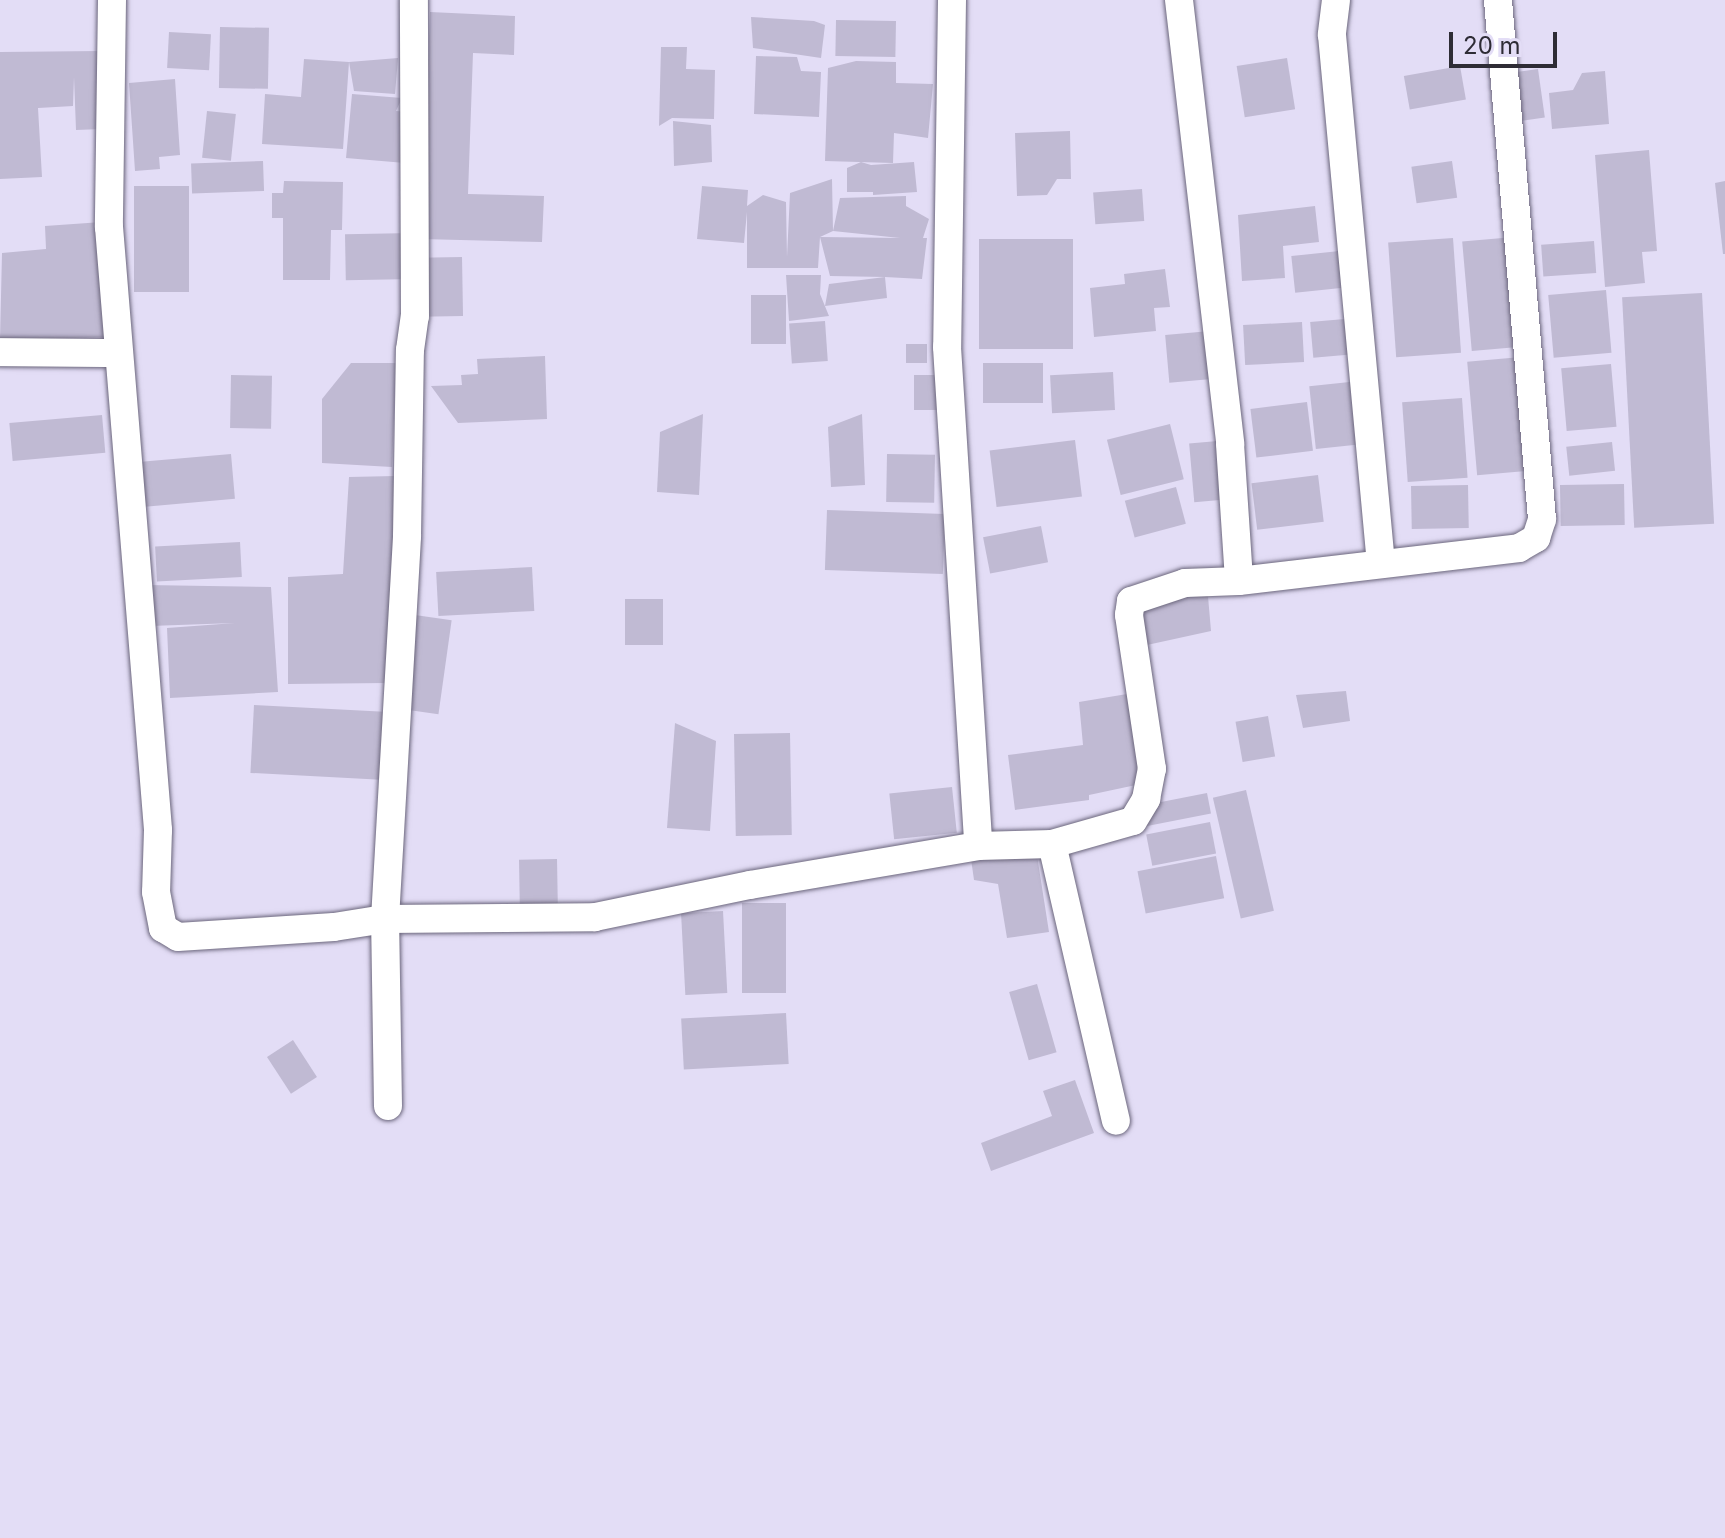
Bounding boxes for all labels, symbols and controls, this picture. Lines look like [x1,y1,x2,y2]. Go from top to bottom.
scale bar [1453,16,1561,66]
text: 20 m [1463,31,1521,60]

